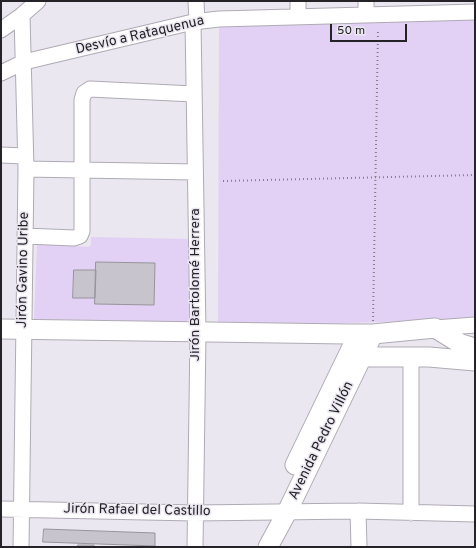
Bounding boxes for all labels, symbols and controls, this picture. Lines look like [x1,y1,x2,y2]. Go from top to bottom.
street label: Desvío a Rataquenua [74,13,206,59]
scale bar [332,16,409,42]
text: 50 m [337,23,365,39]
street label: Jirón Bartolomé Herrera [188,208,204,362]
street label: Jirón Gavino Uribe [15,212,33,328]
street label: Avenida Pedro Villón [286,379,358,503]
street label: Jirón Rafael del Castillo [63,501,211,521]

